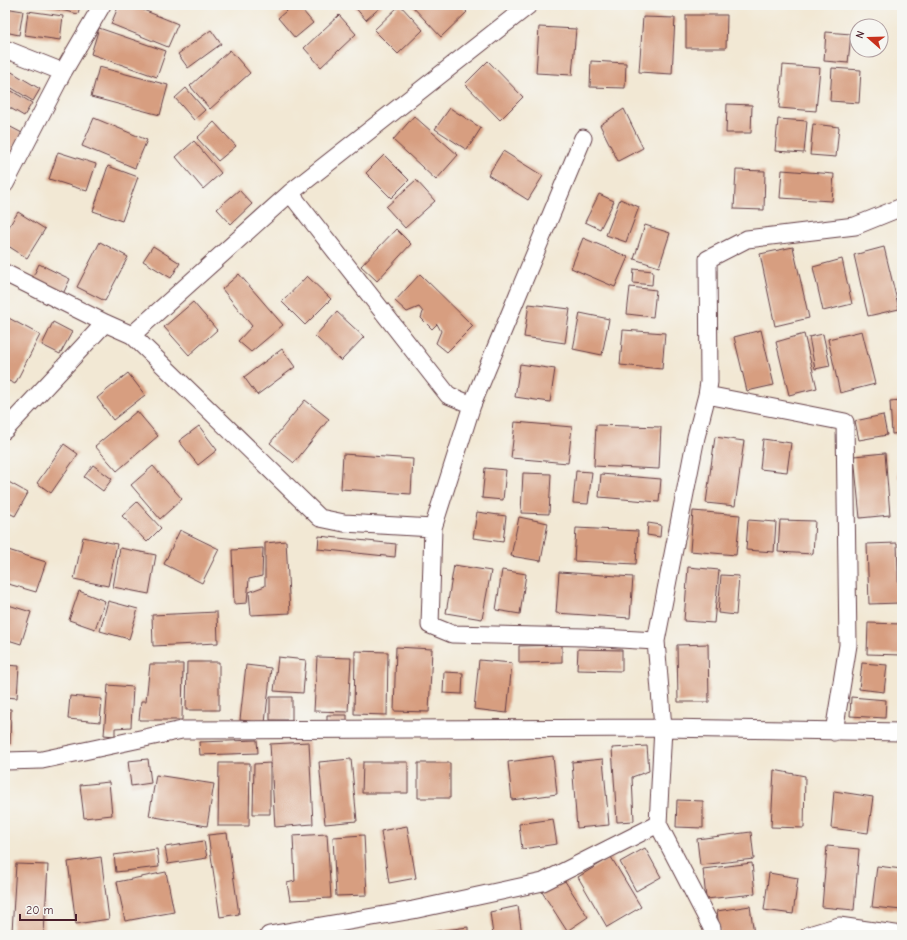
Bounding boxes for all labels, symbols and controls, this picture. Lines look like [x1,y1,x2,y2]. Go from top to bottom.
north arrow [849,18,889,58]
text: N [853,29,867,40]
scale bar [20,896,76,922]
text: 20 m [26,903,54,917]

